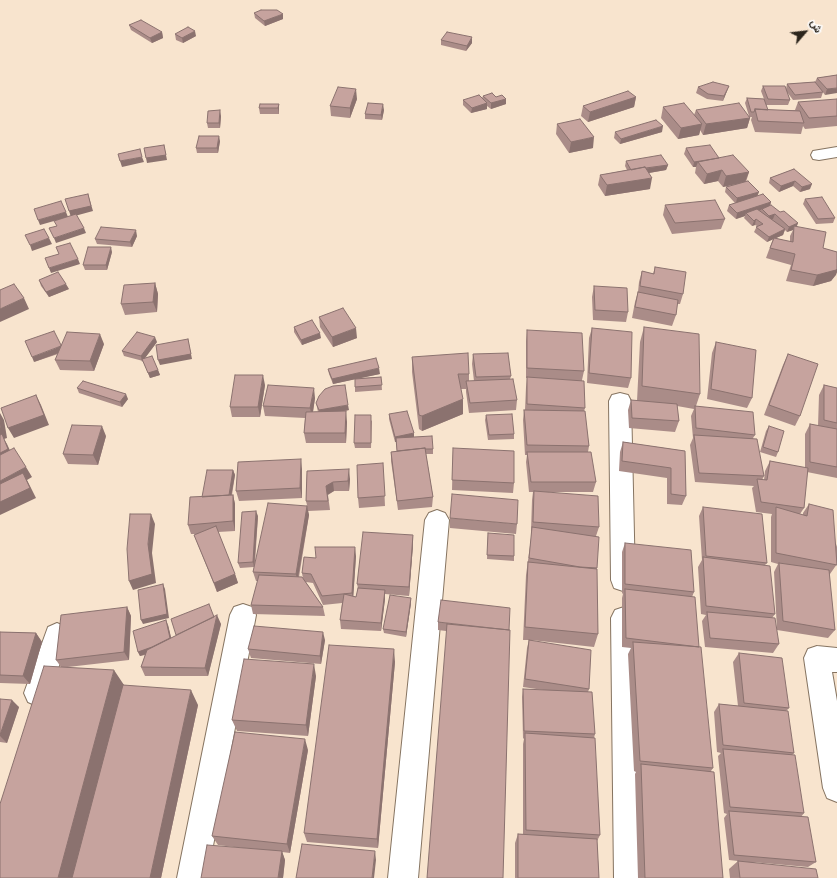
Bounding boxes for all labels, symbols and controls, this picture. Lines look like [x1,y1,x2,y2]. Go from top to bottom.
north arrow [785,12,825,52]
text: ش [806,17,826,35]

